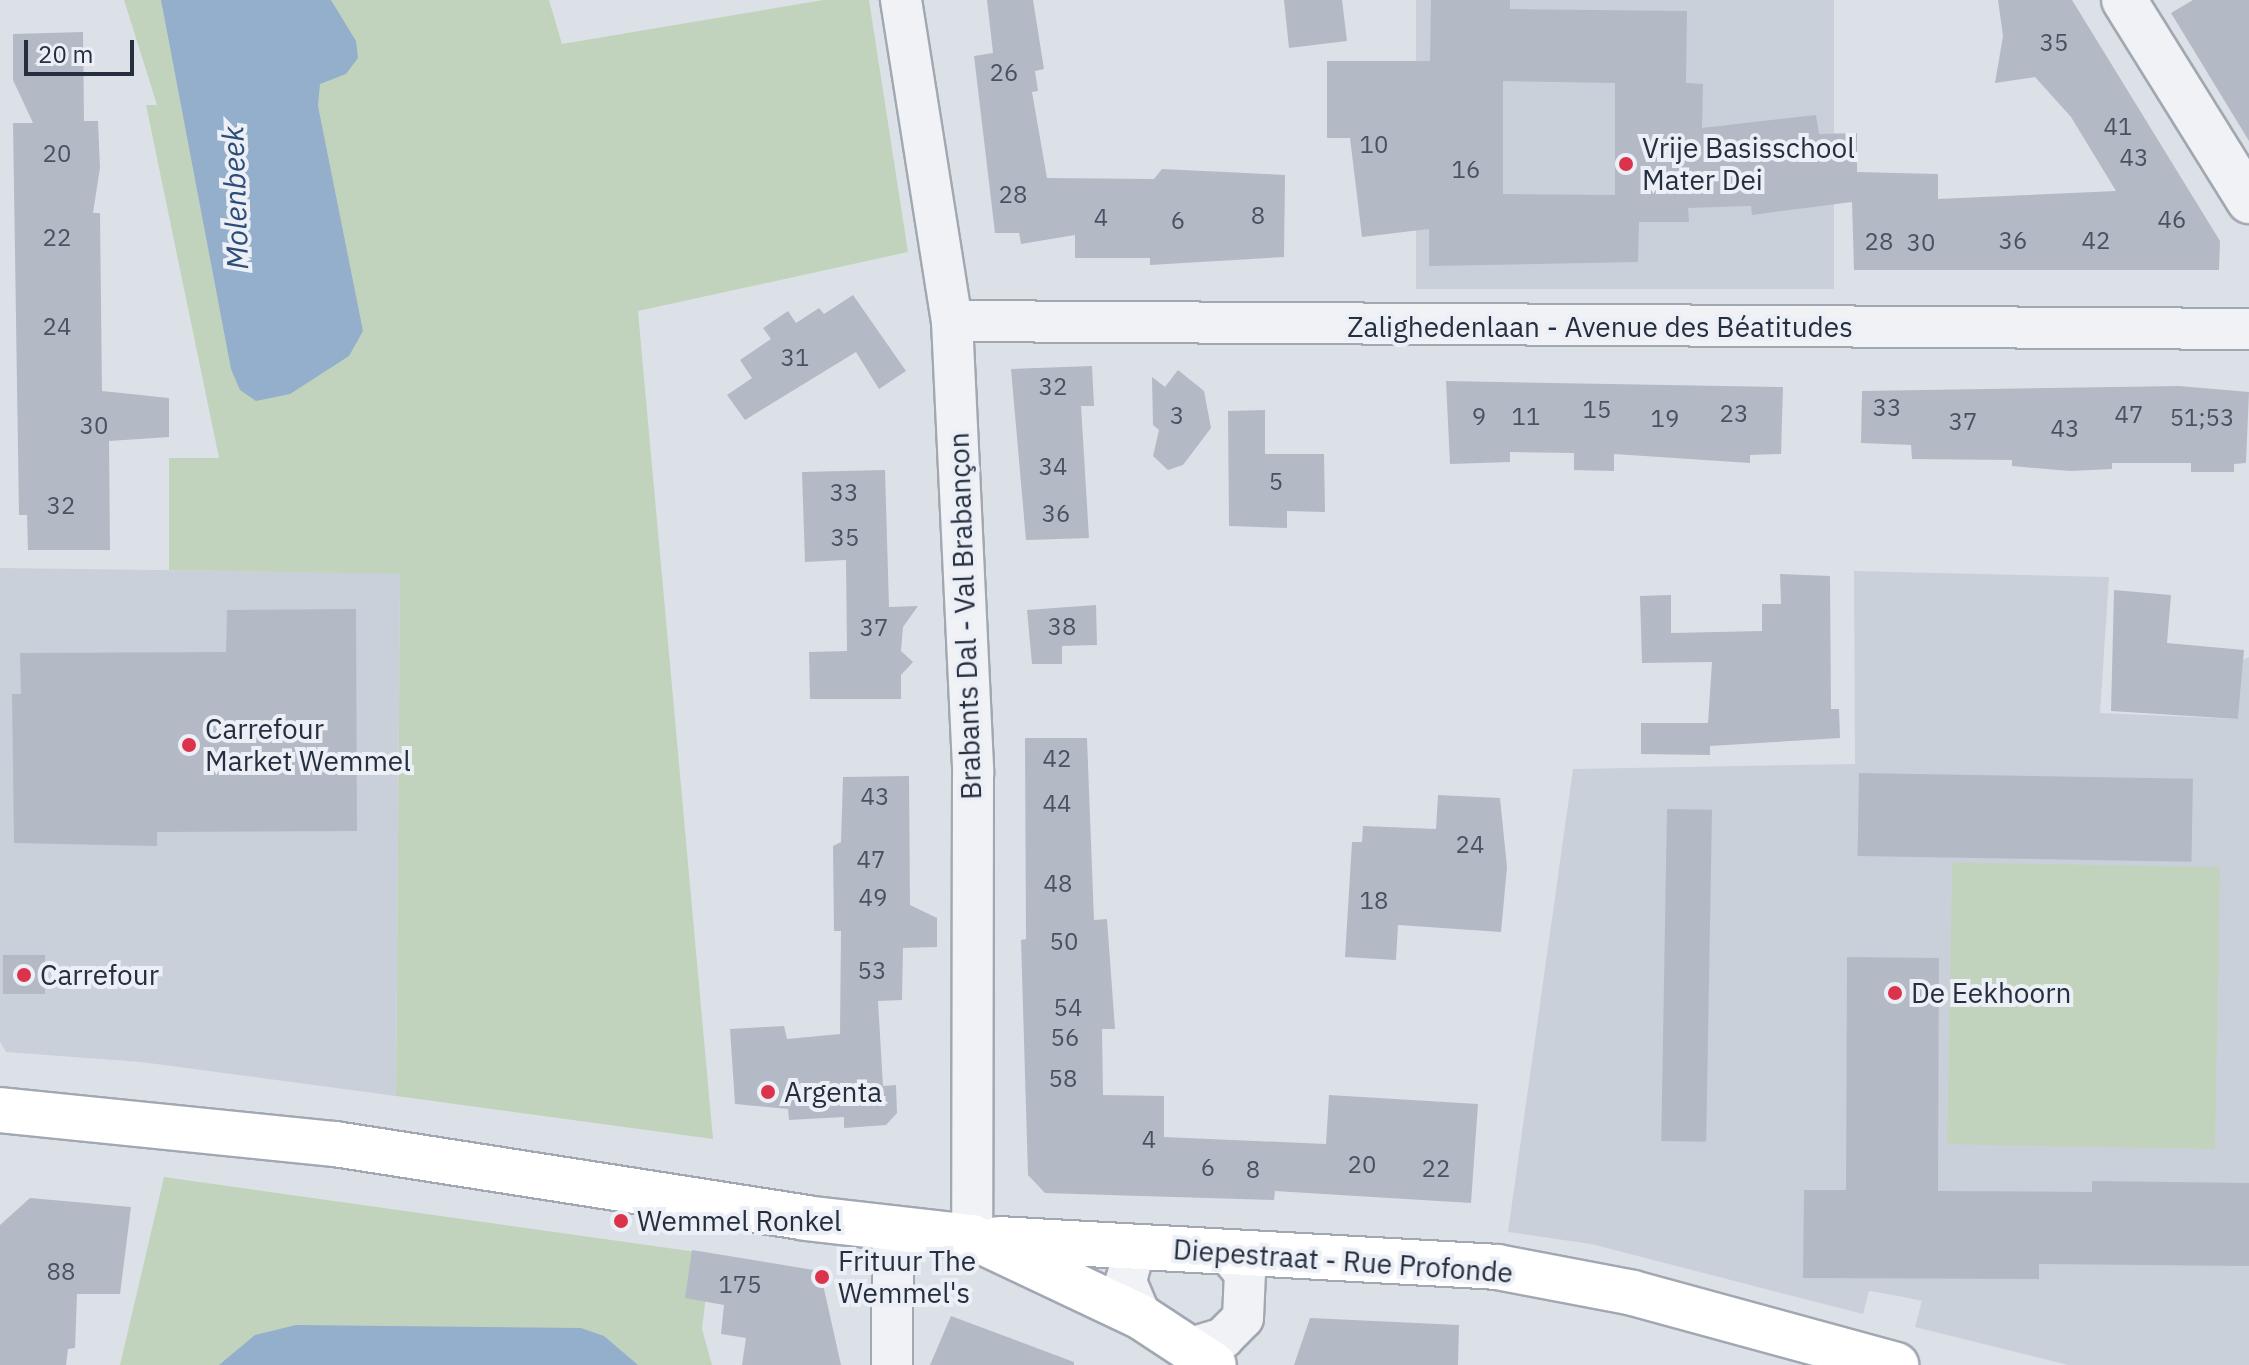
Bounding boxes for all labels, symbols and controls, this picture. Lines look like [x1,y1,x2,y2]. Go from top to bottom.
scale bar [28,24,138,74]
house number: 35 [2040,29,2068,57]
text: 20 m [38,38,93,70]
house number: 26 [990,59,1018,87]
house number: 41 [2104,113,2132,141]
water label: Molenbeek [215,126,255,270]
house number: 10 [1360,131,1388,159]
place label: Vrije Basisschool Mater Dei [1642,131,1855,197]
house number: 20 [43,140,71,168]
house number: 43 [2120,144,2148,172]
marker: Vrije Basisschool Mater Dei [1617,155,1635,173]
house number: 16 [1452,156,1480,184]
house number: 28 [999,181,1027,209]
house number: 8 [1251,202,1265,230]
house number: 4 [1094,204,1108,232]
house number: 46 [2158,206,2186,234]
house number: 6 [1171,207,1185,235]
house number: 22 [43,224,71,252]
house number: 36 [1999,227,2027,255]
house number: 42 [2082,227,2110,255]
house number: 28 [1865,228,1893,256]
house number: 30 [1907,229,1935,257]
street label: Zalighedenlaan - Avenue des Béatitudes [1347,310,1853,344]
house number: 24 [43,313,71,341]
house number: 31 [781,344,809,372]
house number: 32 [1039,373,1067,401]
house number: 33 [1873,394,1901,422]
house number: 15 [1583,396,1611,424]
house number: 23 [1720,400,1748,428]
house number: 47 [2115,401,2143,429]
house number: 3 [1170,402,1184,430]
house number: 9 [1472,403,1486,431]
house number: 11 [1512,403,1540,431]
house number: 51;53 [2170,404,2234,432]
house number: 19 [1651,405,1679,433]
house number: 37 [1949,408,1977,436]
house number: 30 [80,412,108,440]
house number: 43 [2051,415,2079,443]
street label: Brabants Dal - Val Brabançon [942,432,988,800]
house number: 34 [1039,453,1067,481]
house number: 5 [1269,468,1283,496]
house number: 33 [830,479,858,507]
house number: 32 [47,492,75,520]
house number: 36 [1042,500,1070,528]
house number: 35 [831,524,859,552]
house number: 38 [1048,613,1076,641]
house number: 37 [860,614,888,642]
place label: Carrefour Market Wemmel [205,712,411,778]
marker: Carrefour Market Wemmel [180,736,198,754]
house number: 42 [1043,745,1071,773]
house number: 43 [861,783,889,811]
house number: 44 [1043,790,1071,818]
house number: 24 [1456,831,1484,859]
house number: 47 [857,846,885,874]
house number: 48 [1044,870,1072,898]
house number: 49 [859,884,887,912]
house number: 18 [1360,887,1388,915]
house number: 50 [1050,928,1078,956]
house number: 53 [858,957,886,985]
place label: Carrefour [40,958,159,992]
marker: Carrefour [15,966,33,984]
place label: De Eekhoorn [1911,976,2071,1010]
marker: De Eekhoorn [1886,984,1904,1002]
house number: 54 [1054,994,1082,1022]
house number: 56 [1051,1024,1079,1052]
house number: 58 [1049,1065,1077,1093]
place label: Argenta [784,1075,882,1109]
marker: Argenta [759,1083,777,1101]
house number: 4 [1142,1126,1156,1154]
house number: 20 [1348,1151,1376,1179]
house number: 6 [1201,1154,1215,1182]
house number: 22 [1422,1155,1450,1183]
house number: 8 [1246,1156,1260,1184]
place label: Wemmel Ronkel [637,1204,842,1238]
marker: Wemmel Ronkel [612,1212,630,1230]
street label: Diepestraat - Rue Profonde [1172,1232,1514,1290]
place label: Frituur The Wemmel's [838,1244,976,1310]
house number: 88 [47,1258,75,1286]
marker: Frituur The Wemmel's [813,1268,831,1286]
house number: 175 [718,1271,762,1299]

